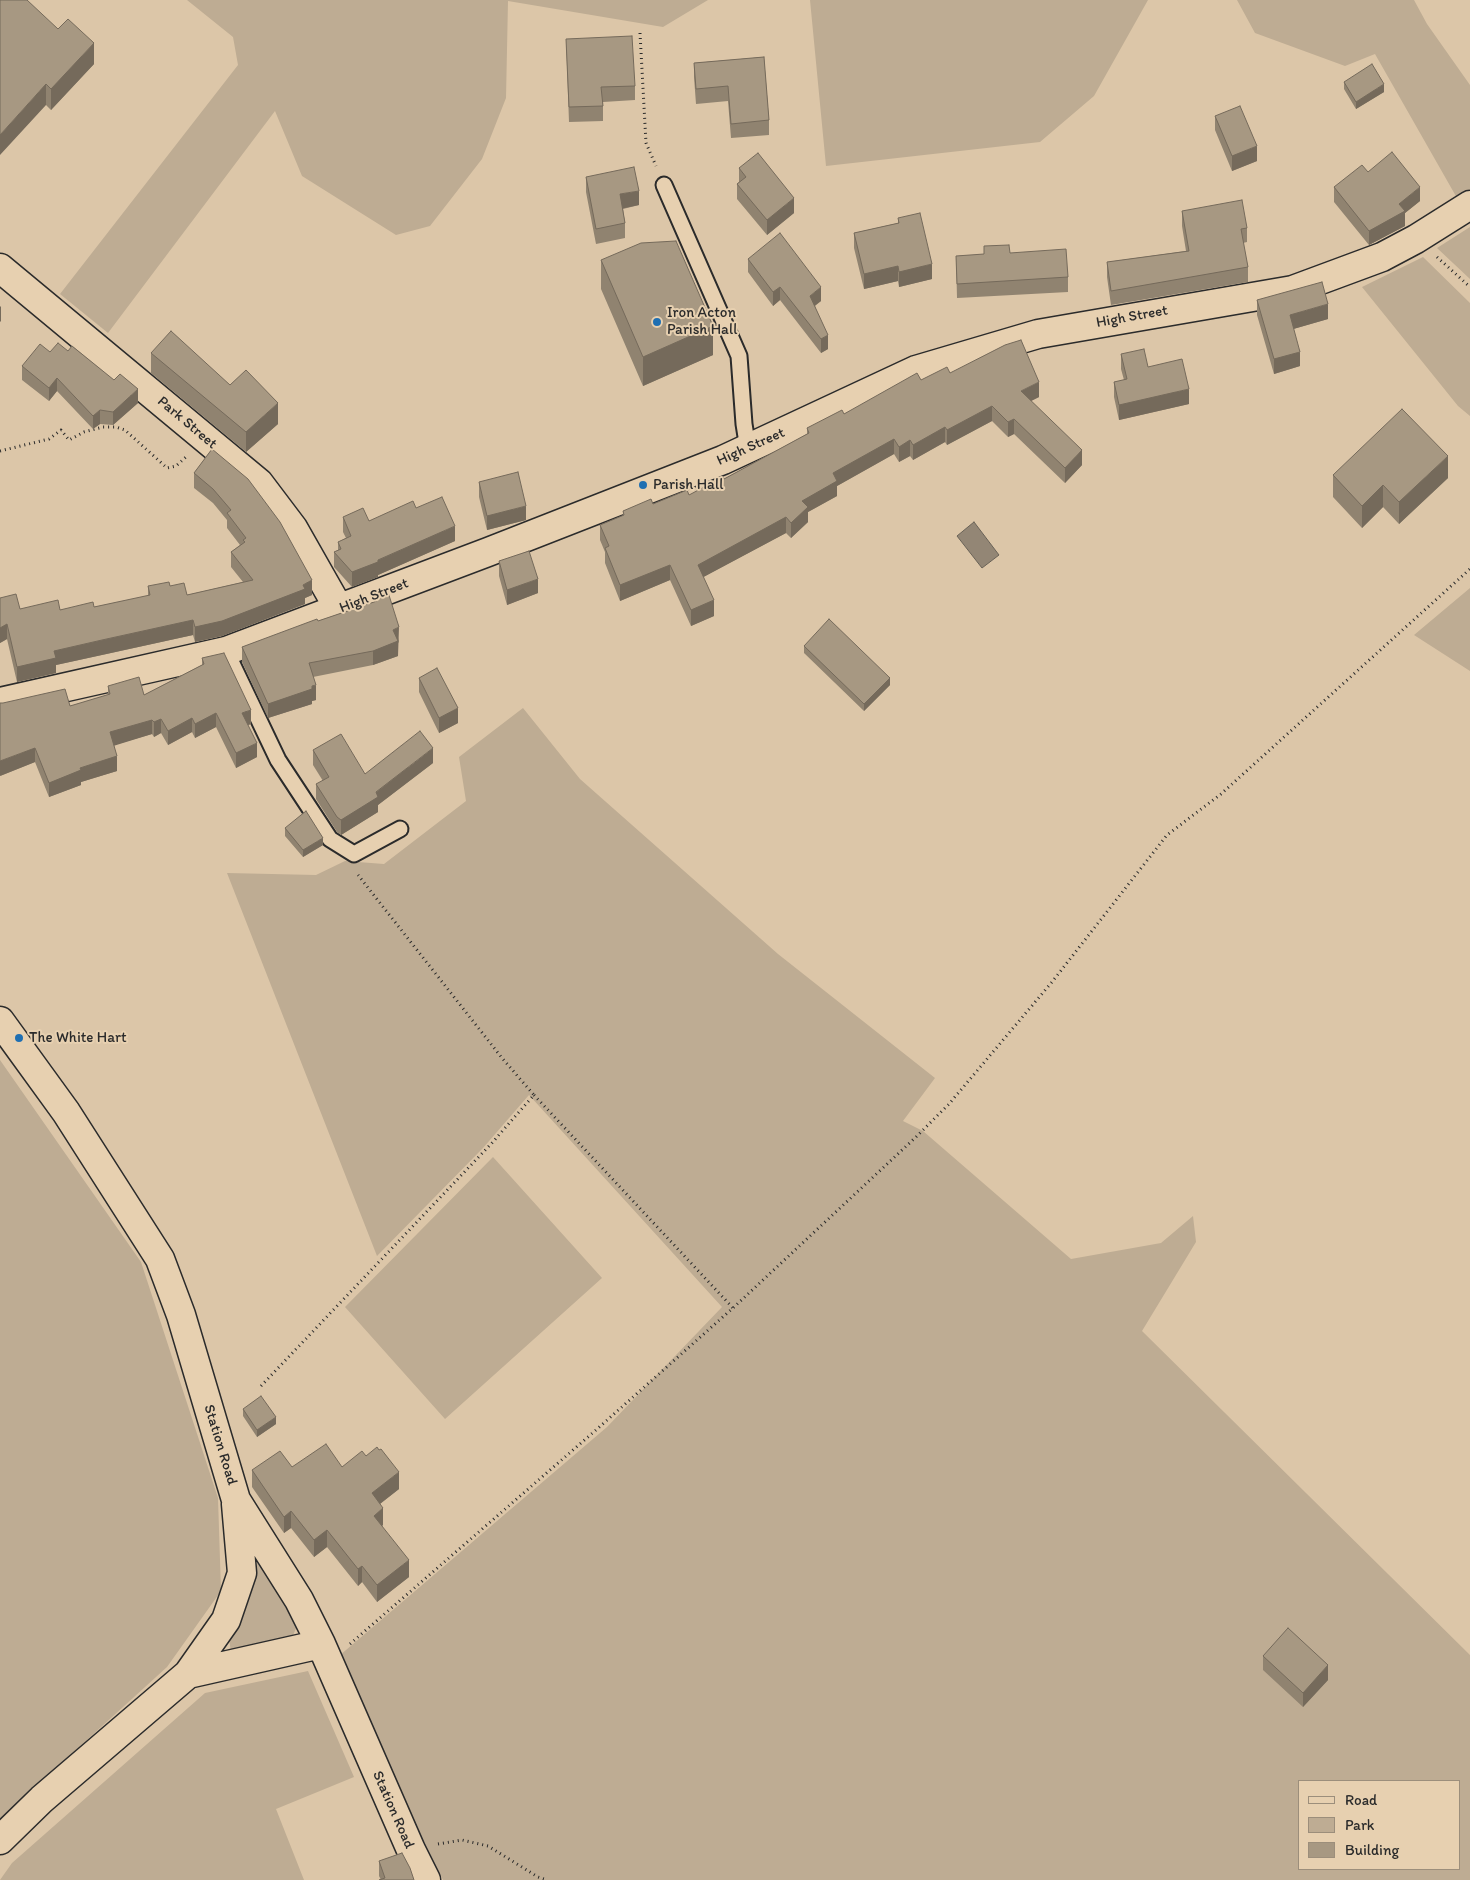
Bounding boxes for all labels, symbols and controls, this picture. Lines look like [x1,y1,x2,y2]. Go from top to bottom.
street label: High Street [1095,302,1169,332]
place label: Iron Acton Parish Hall [667,304,737,339]
marker: Iron Acton Parish Hall [651,316,663,328]
street label: Park Street [153,393,221,453]
street label: High Street [714,424,788,470]
place label: Parish Hall [653,476,723,494]
marker: Parish Hall [637,479,649,491]
street label: High Street [337,575,411,617]
place label: The White Hart [29,1029,127,1047]
marker: The White Hart [13,1032,25,1044]
street label: Station Road [199,1403,241,1487]
street label: Station Road [368,1768,418,1852]
legend [1298,1780,1460,1870]
text: Road [1345,1791,1377,1809]
text: Park [1345,1816,1375,1834]
text: Building [1345,1841,1399,1859]

